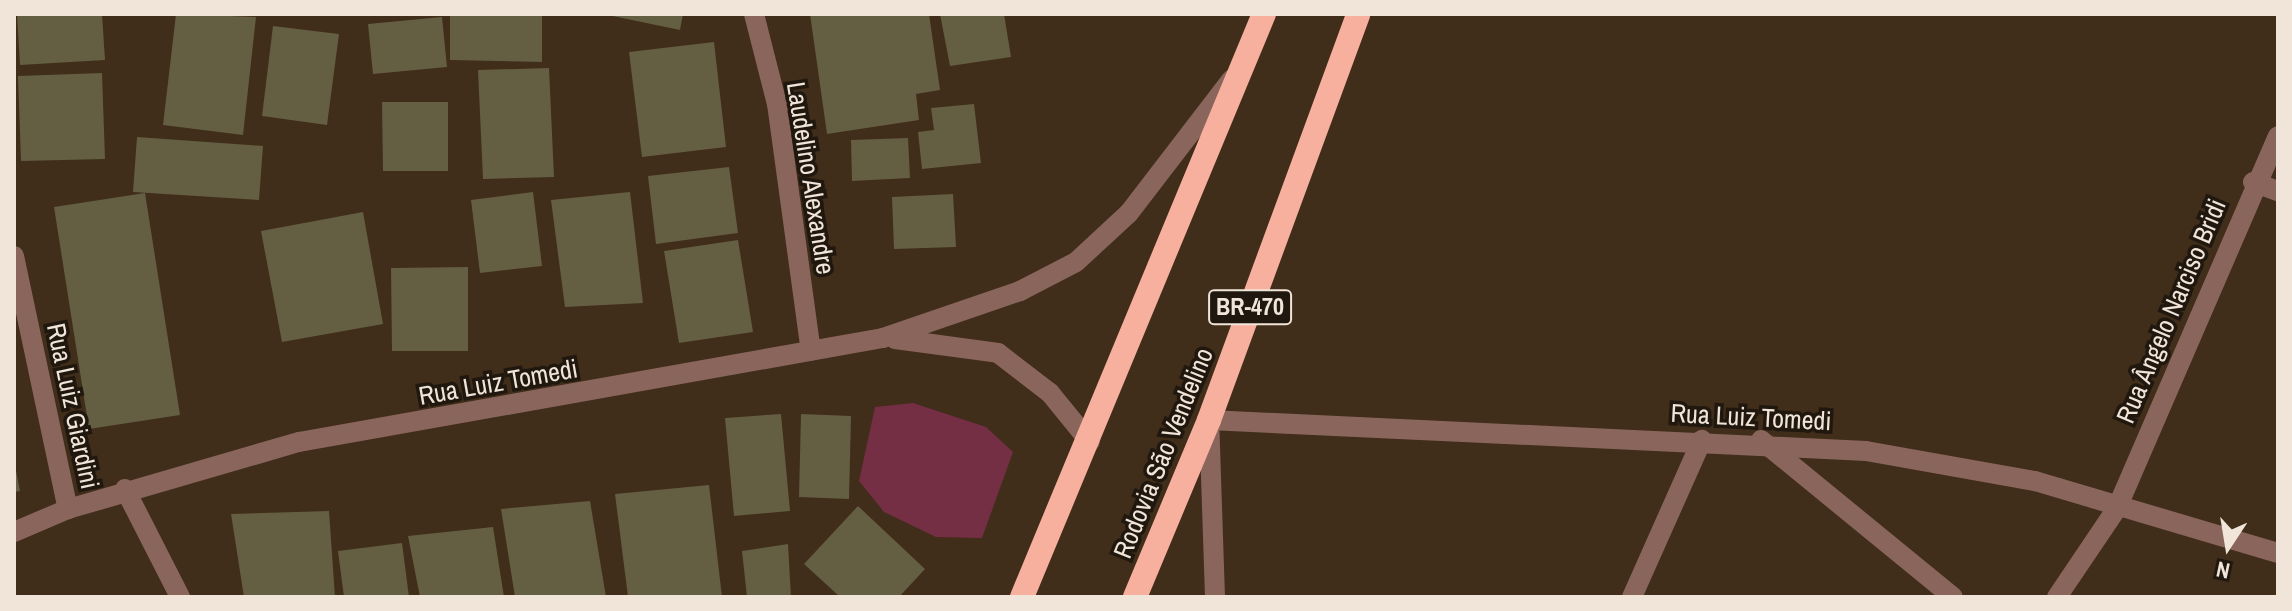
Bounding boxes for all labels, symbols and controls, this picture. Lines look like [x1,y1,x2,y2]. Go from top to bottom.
street label: Laudelino Alexandre [780,79,842,277]
street label: Rua Ângelo Narciso Bridi [2109,194,2233,428]
road number: BR-470 [1208,287,1292,327]
street label: Rua Luiz Giardini [40,320,106,492]
street label: Rodovia São Vendelino [1107,343,1219,563]
street label: Rua Luiz Tomedi [416,353,580,411]
street label: Rua Luiz Tomedi [1670,397,1832,437]
north arrow [2188,507,2268,587]
text: N [2214,554,2233,587]

